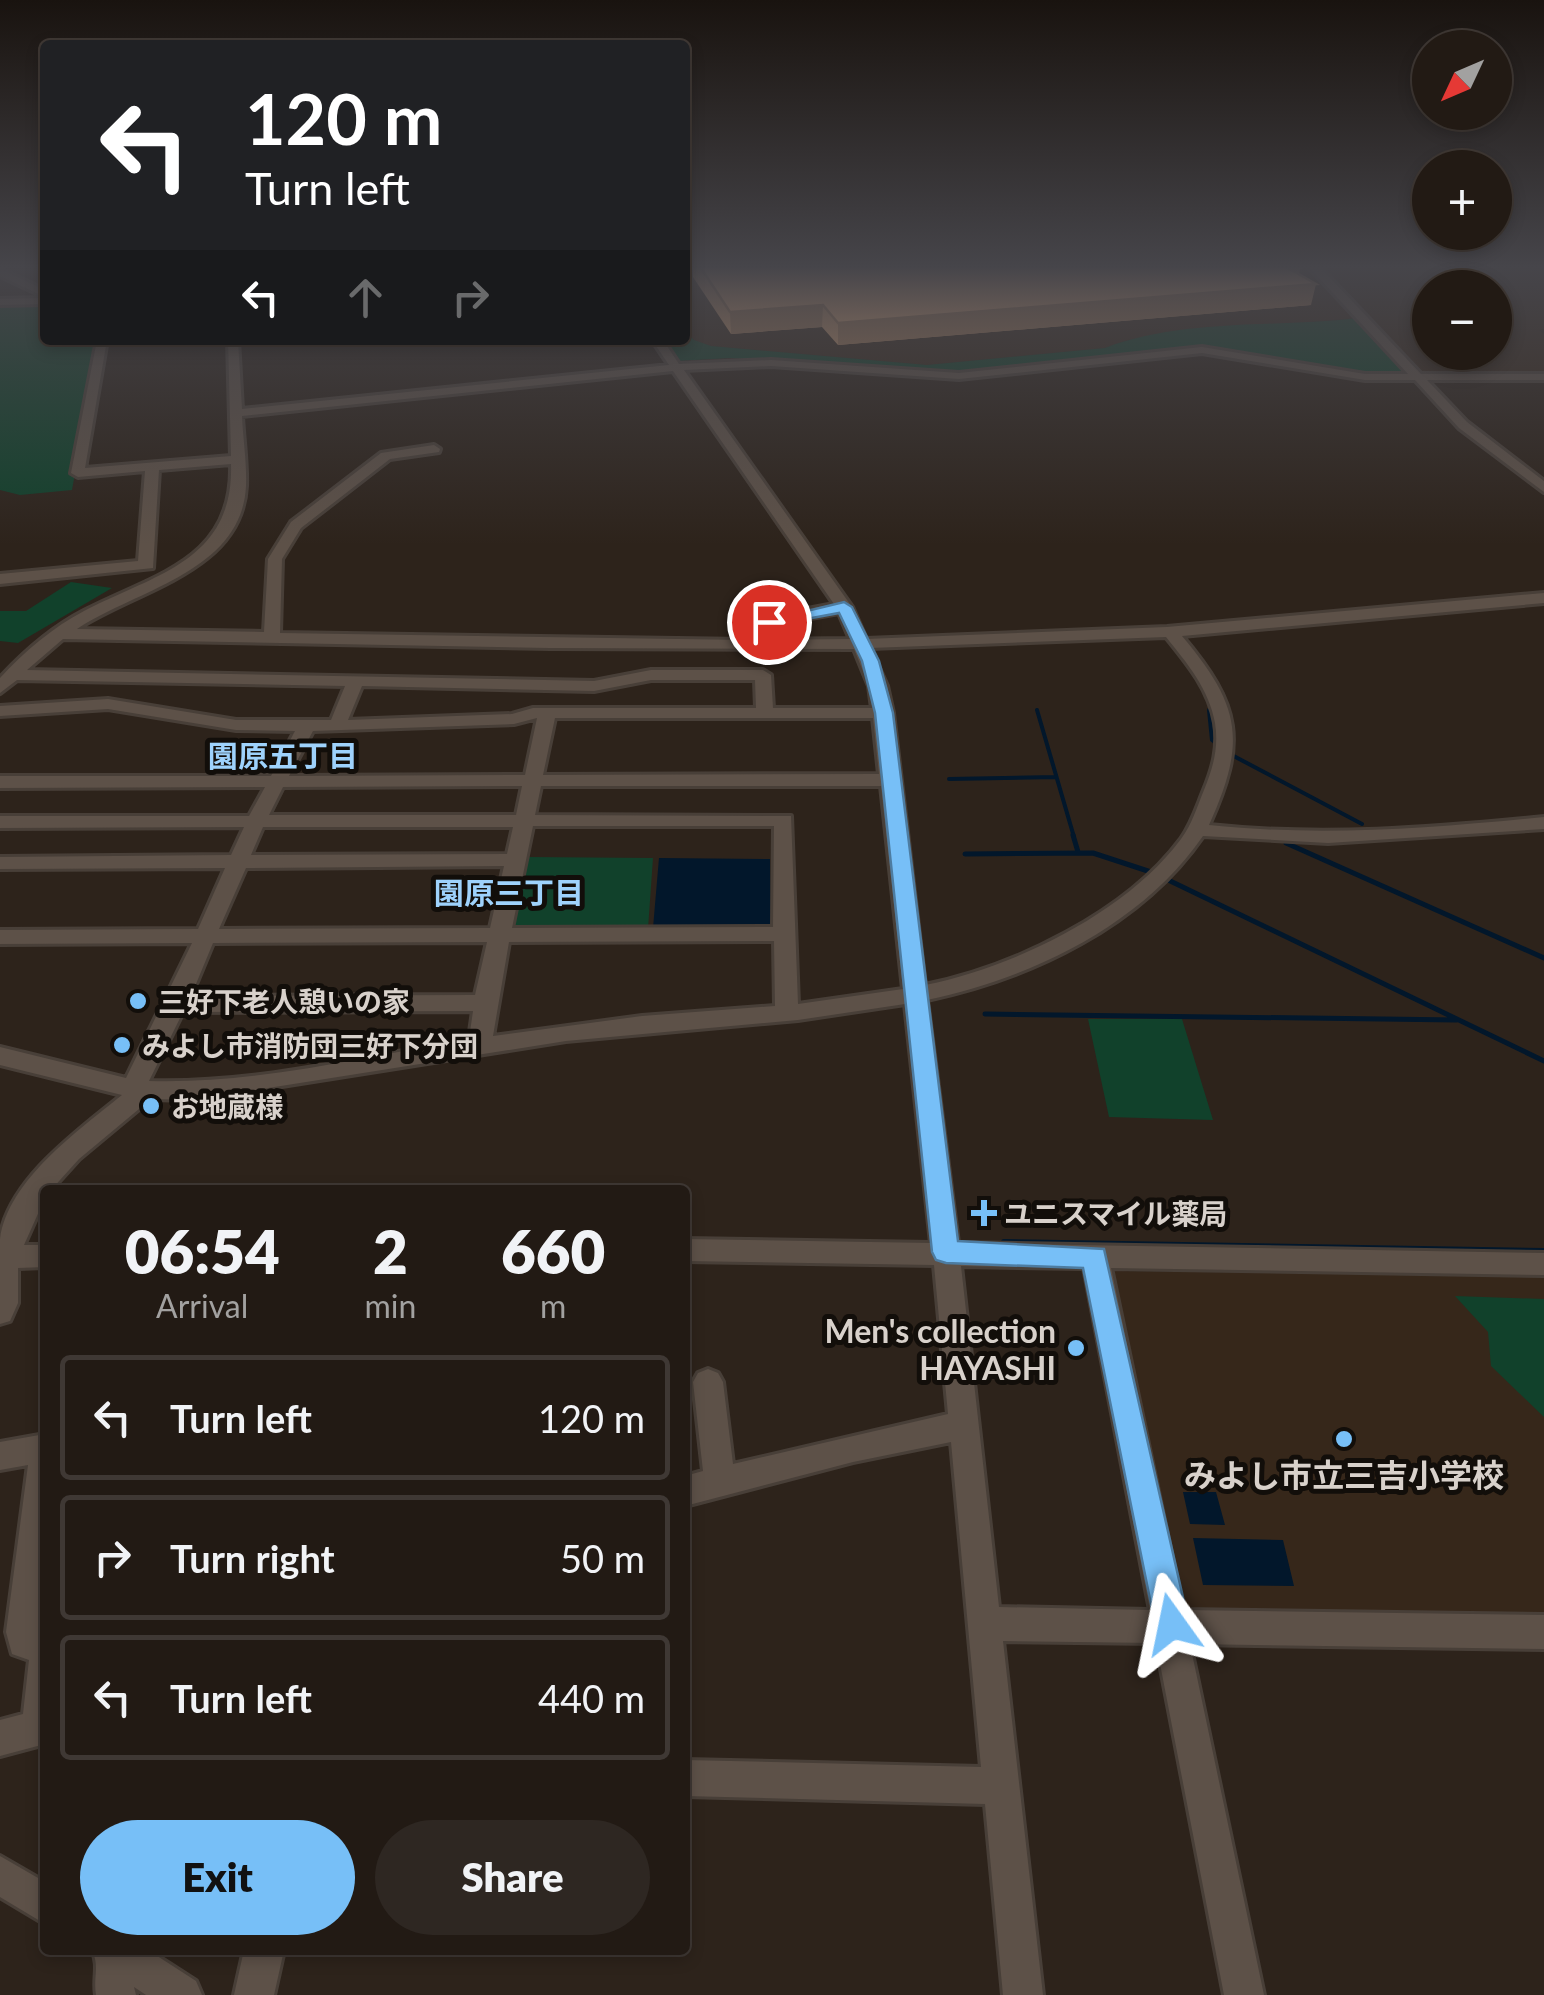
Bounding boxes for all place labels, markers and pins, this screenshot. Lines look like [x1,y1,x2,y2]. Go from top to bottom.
pin [727,580,812,665]
place label: 三好下老人憩いの家 [158,984,410,1018]
marker: 三好下老人憩いの家 [127,990,149,1012]
place label: みよし市消防団三好下分団 [142,1028,478,1062]
marker: みよし市消防団三好下分団 [111,1034,133,1056]
place label: お地蔵様 [171,1089,283,1123]
marker: お地蔵様 [140,1095,162,1117]
place label: ユニスマイル薬局 [1004,1196,1227,1230]
marker: ユニスマイル薬局 [973,1202,995,1224]
place label: Men's collection HAYASHI [824,1311,1056,1387]
marker: Men's collection HAYASHI [1065,1337,1087,1359]
marker: みよし市立三吉小学校 [1333,1428,1355,1450]
place label: みよし市立三吉小学校 [1184,1455,1504,1494]

